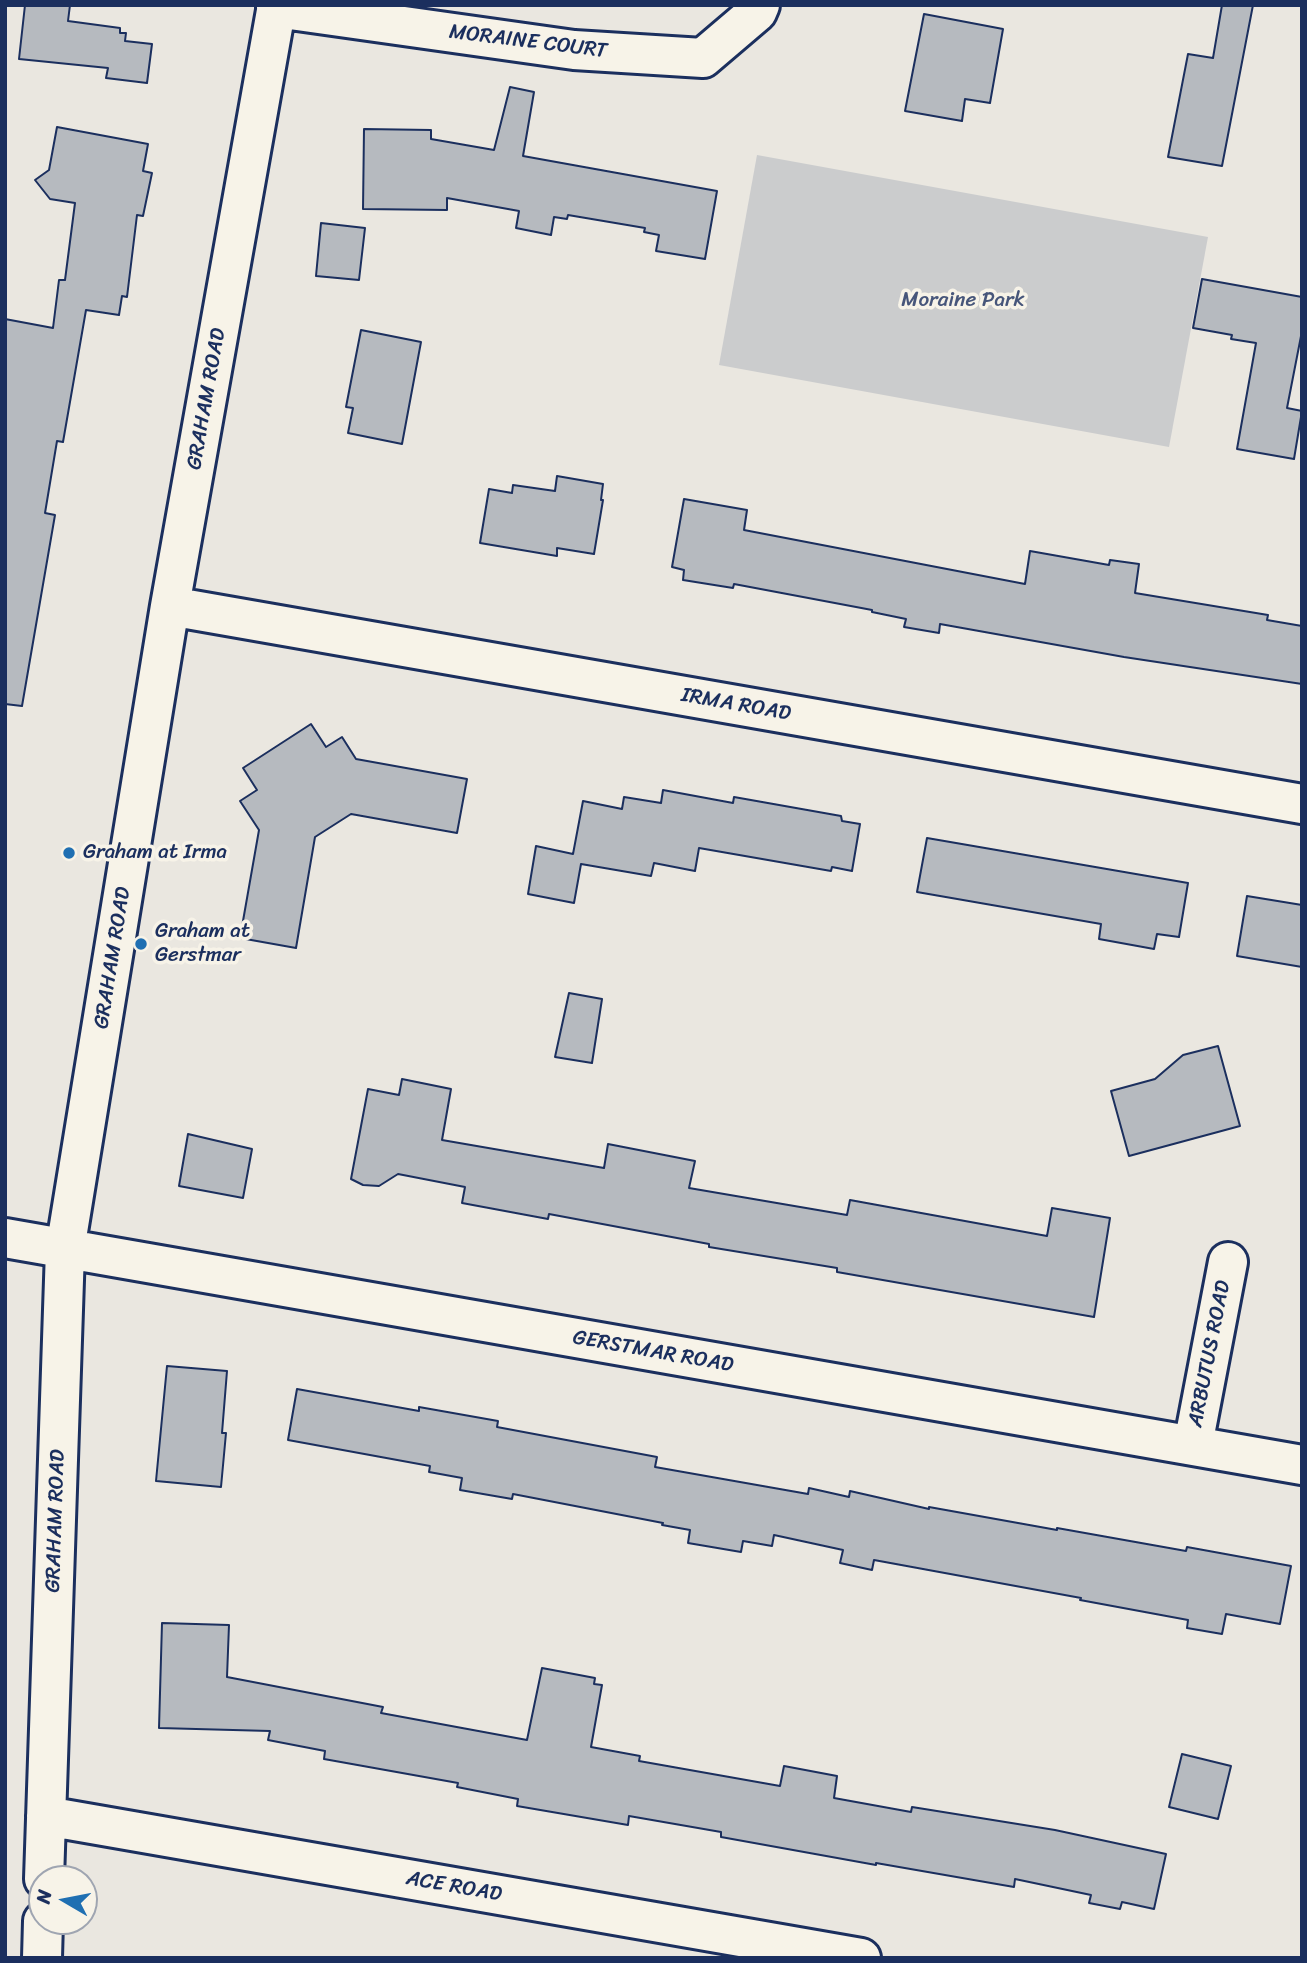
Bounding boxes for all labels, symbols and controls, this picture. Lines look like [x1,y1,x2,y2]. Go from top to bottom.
street label: MORAINE COURT [448,20,608,64]
park label: Moraine Park [901,288,1025,314]
street label: GRAHAM ROAD [182,326,232,472]
street label: IRMA ROAD [679,683,793,727]
place label: Graham at Irma [83,840,227,866]
marker: Graham at Irma [61,845,77,861]
street label: GRAHAM ROAD [89,885,137,1031]
place label: Graham at Gerstmar [155,919,250,969]
marker: Graham at Gerstmar [133,936,149,952]
street label: ARBUTUS ROAD [1183,1279,1237,1429]
street label: GERSTMAR ROAD [571,1325,735,1379]
street label: GRAHAM ROAD [41,1449,71,1593]
north arrow [28,1865,98,1935]
street label: ACE ROAD [404,1866,504,1908]
text: N [26,1887,61,1906]

